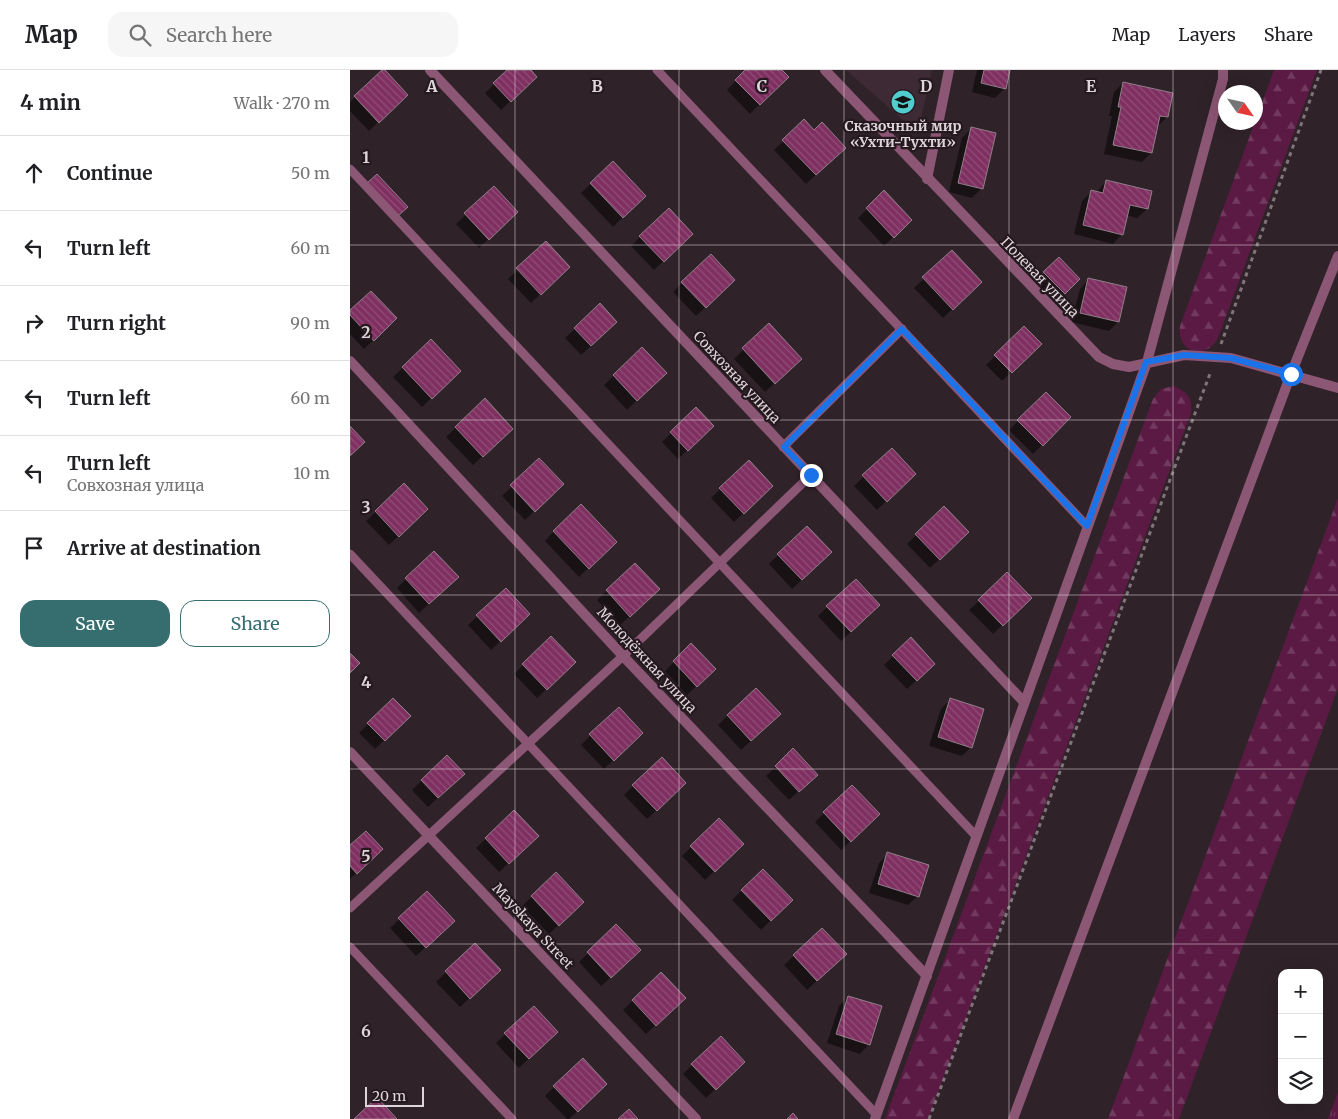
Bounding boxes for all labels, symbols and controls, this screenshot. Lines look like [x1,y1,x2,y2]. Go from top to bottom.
search box [108,12,458,57]
text: Map [25,19,78,50]
icon: search [126,21,154,49]
text: Search here [166,23,272,47]
text: Map [1112,23,1150,46]
text: Layers [1178,23,1236,46]
text: Share [1264,23,1313,46]
text: A [425,76,438,96]
text: B [591,76,603,96]
text: C [757,76,767,96]
text: D [920,76,932,96]
text: E [1086,76,1097,96]
north arrow [1218,85,1263,130]
text: 4 min [20,89,81,116]
school or university icon: Сказочный мир «Ухти-Тухти» [890,89,916,115]
text: Walk · 270 m [234,93,330,113]
place label: Сказочный мир «Ухти-Тухти» [845,117,962,151]
text: 1 [362,147,370,167]
icon: ahead [20,159,48,187]
text: Continue [67,161,153,185]
text: 50 m [291,163,330,183]
street label: Полевая улица [997,233,1083,321]
icon: left [20,234,48,262]
text: Turn left [67,236,151,260]
text: 60 m [290,238,330,258]
icon: right [20,309,48,337]
text: Turn right [67,311,166,335]
text: 90 m [290,313,330,333]
text: 2 [361,322,371,342]
street label: Совхозная улица [689,327,785,427]
route start [1280,363,1303,386]
icon: left [20,384,48,412]
text: Turn left [67,386,151,410]
text: 60 m [290,388,330,408]
text: Turn left [67,451,151,475]
icon: left [20,459,48,487]
text: 10 m [293,463,330,483]
route end [800,464,823,487]
text: Совхозная улица [67,475,204,495]
text: 3 [361,497,371,517]
icon: arrive [20,534,48,562]
text: Arrive at destination [67,536,261,560]
button: Save [20,600,170,647]
button: Share [180,600,330,647]
street label: Молодёжная улица [593,603,701,717]
text: 4 [361,672,371,692]
text: 5 [361,846,371,866]
street label: Mayskaya Street [489,879,578,973]
map controls [1278,969,1323,1104]
button: + [1278,969,1323,1014]
button: − [1278,1014,1323,1059]
text: 6 [361,1021,371,1041]
button: layers [1278,1059,1323,1104]
scale bar [365,1084,424,1107]
text: 20 m [372,1087,406,1105]

